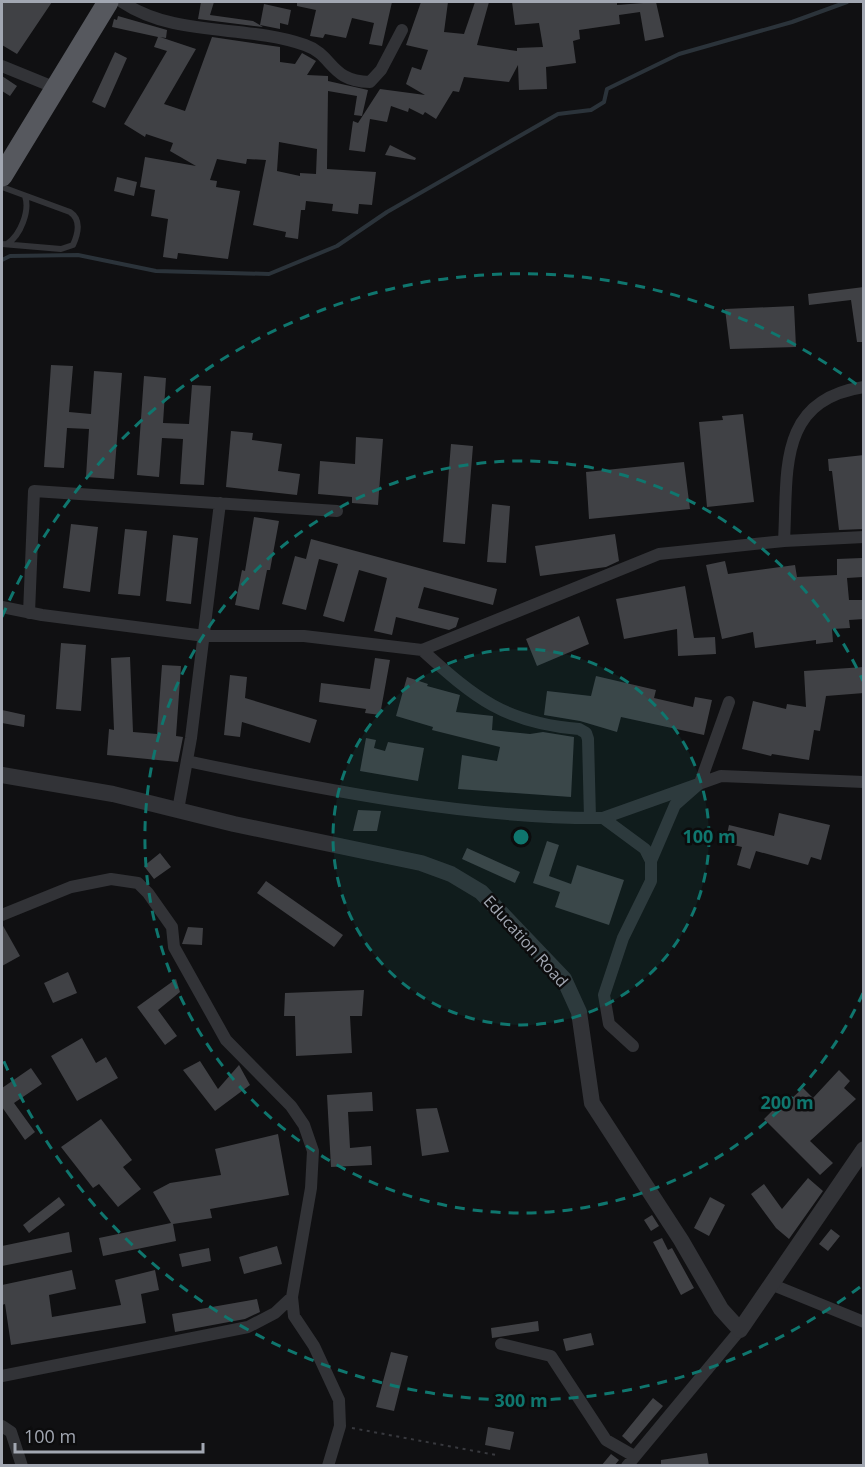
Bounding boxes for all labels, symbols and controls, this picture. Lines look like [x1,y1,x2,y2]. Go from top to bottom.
text: 100 m [682,824,736,848]
centre of rings [511,827,531,847]
street label: Education Road [479,890,573,992]
text: 200 m [760,1090,814,1114]
text: 300 m [494,1388,548,1412]
scale bar [15,1416,202,1454]
text: 100 m [24,1424,76,1448]

